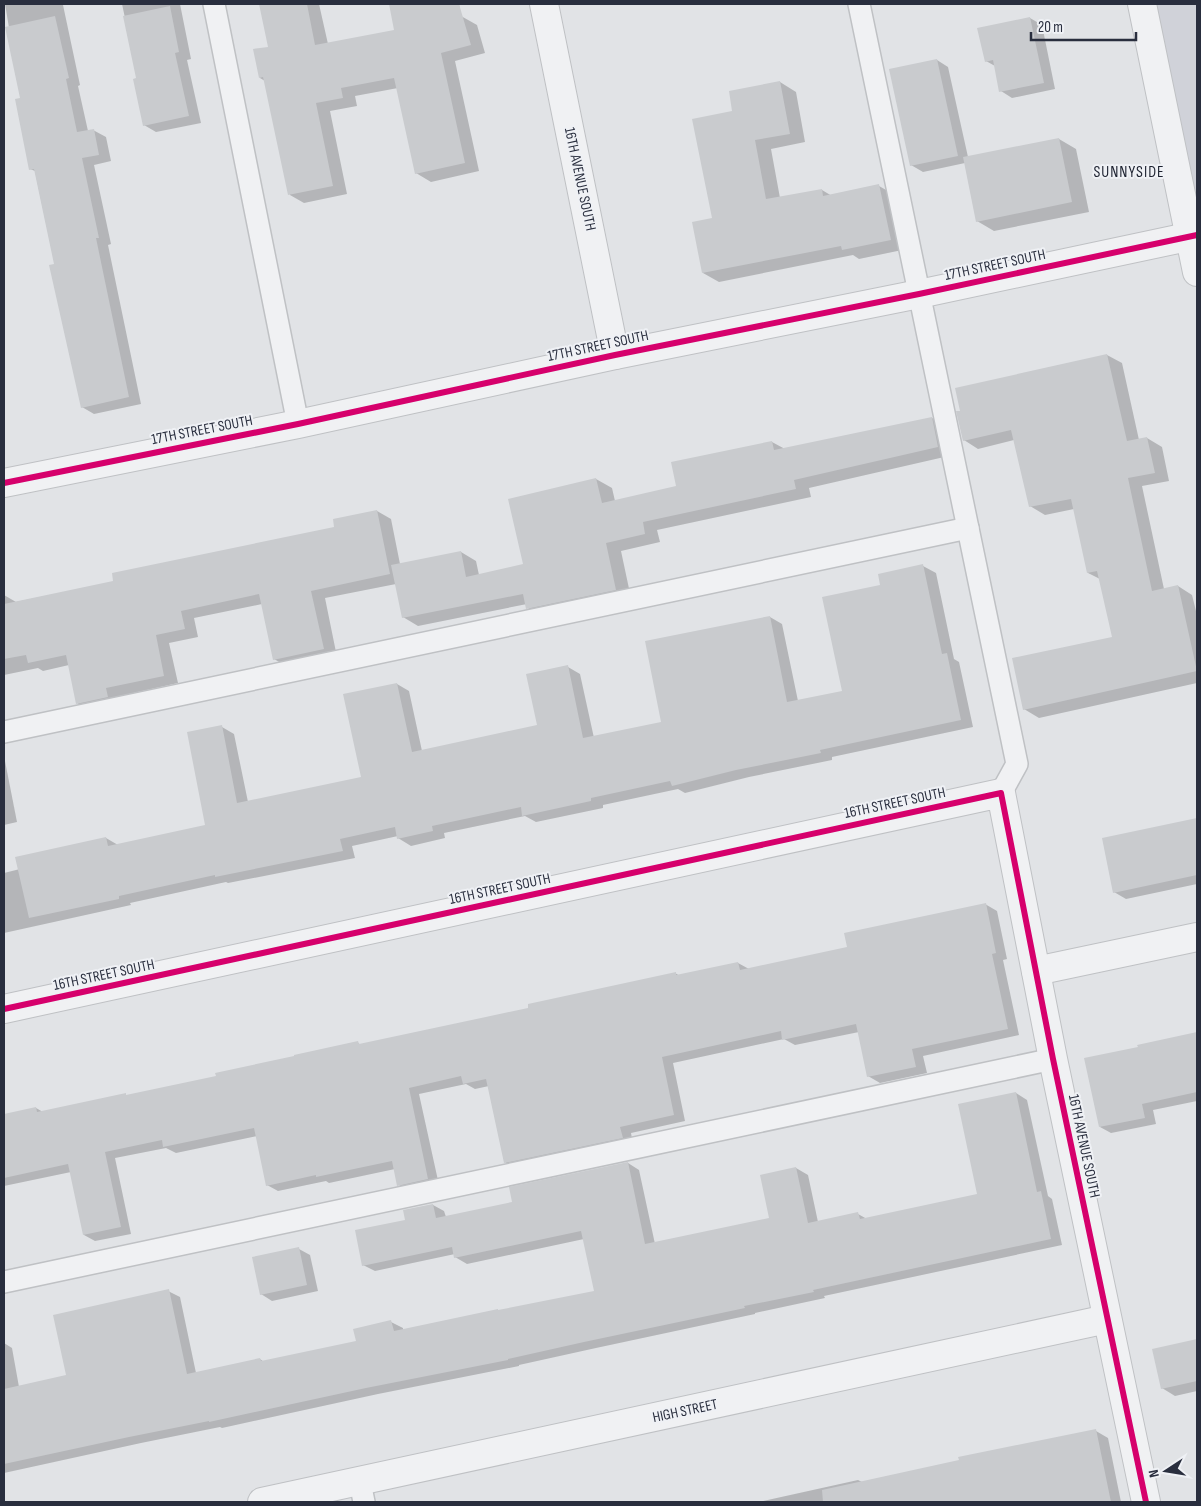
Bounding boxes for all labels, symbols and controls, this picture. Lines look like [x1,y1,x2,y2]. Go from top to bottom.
scale bar [1031,10,1136,42]
text: 20 m [1038,18,1063,37]
street label: 16TH AVENUE SOUTH [560,126,600,232]
district label: SUNNYSIDE [1093,163,1165,182]
street label: 17TH STREET SOUTH [943,245,1047,285]
street label: 17TH STREET SOUTH [546,326,650,366]
street label: 17TH STREET SOUTH [150,411,254,449]
street label: 16TH STREET SOUTH [843,783,947,823]
street label: 16TH STREET SOUTH [448,869,552,909]
street label: 16TH STREET SOUTH [52,955,156,995]
street label: 16TH AVENUE SOUTH [1064,1093,1104,1199]
street label: HIGH STREET [651,1395,719,1427]
north arrow [1141,1446,1191,1496]
text: N [1145,1468,1163,1479]

